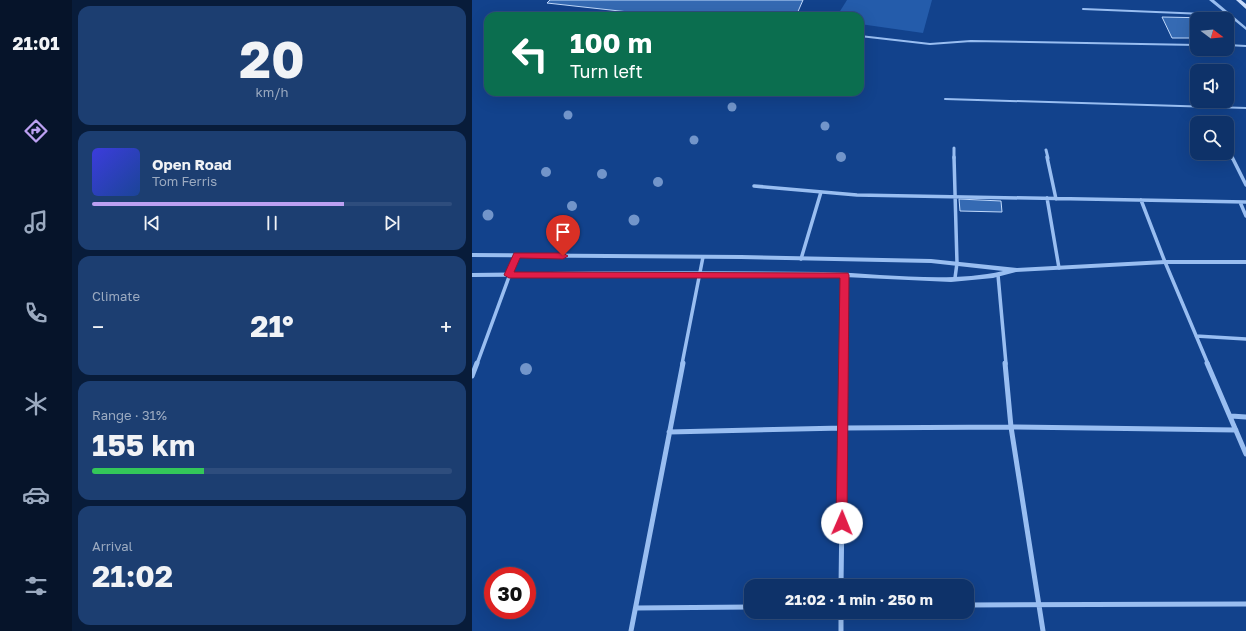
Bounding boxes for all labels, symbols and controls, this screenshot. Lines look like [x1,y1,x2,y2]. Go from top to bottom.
north arrow [1190,12,1234,56]
map controls [1190,12,1234,160]
text: 100 m [570,26,652,59]
text: 20 [239,27,305,89]
icon: left [504,28,556,80]
text: 21:01 [13,32,59,54]
text: Turn left [570,60,643,82]
button: sound [1190,64,1234,108]
text: km/h [255,84,289,100]
button: search [1190,116,1234,160]
icon: directions [22,117,50,145]
text: Open Road [152,155,232,173]
text: Tom Ferris [152,173,217,189]
icon: music [22,208,50,236]
icon: previous [141,212,163,234]
icon: pause [261,212,283,234]
icon: next [381,212,403,234]
pin [546,215,580,256]
icon: arrive [552,221,574,243]
text: Climate [92,288,140,304]
icon: phone [22,299,50,327]
text: 21° [250,308,294,344]
text: − [92,313,104,340]
text: + [440,313,452,340]
icon: climate [22,390,50,418]
text: Range · 31% [92,407,167,423]
text: 155 km [92,427,195,463]
icon: car [22,481,50,509]
position arrow [821,502,863,544]
text: Arrival [92,538,133,554]
text: 21:02 [92,558,173,594]
speed limit sign: 30 [484,567,536,619]
icon: filters [22,572,50,600]
text: 21:02 · 1 min · 250 m [785,590,933,608]

